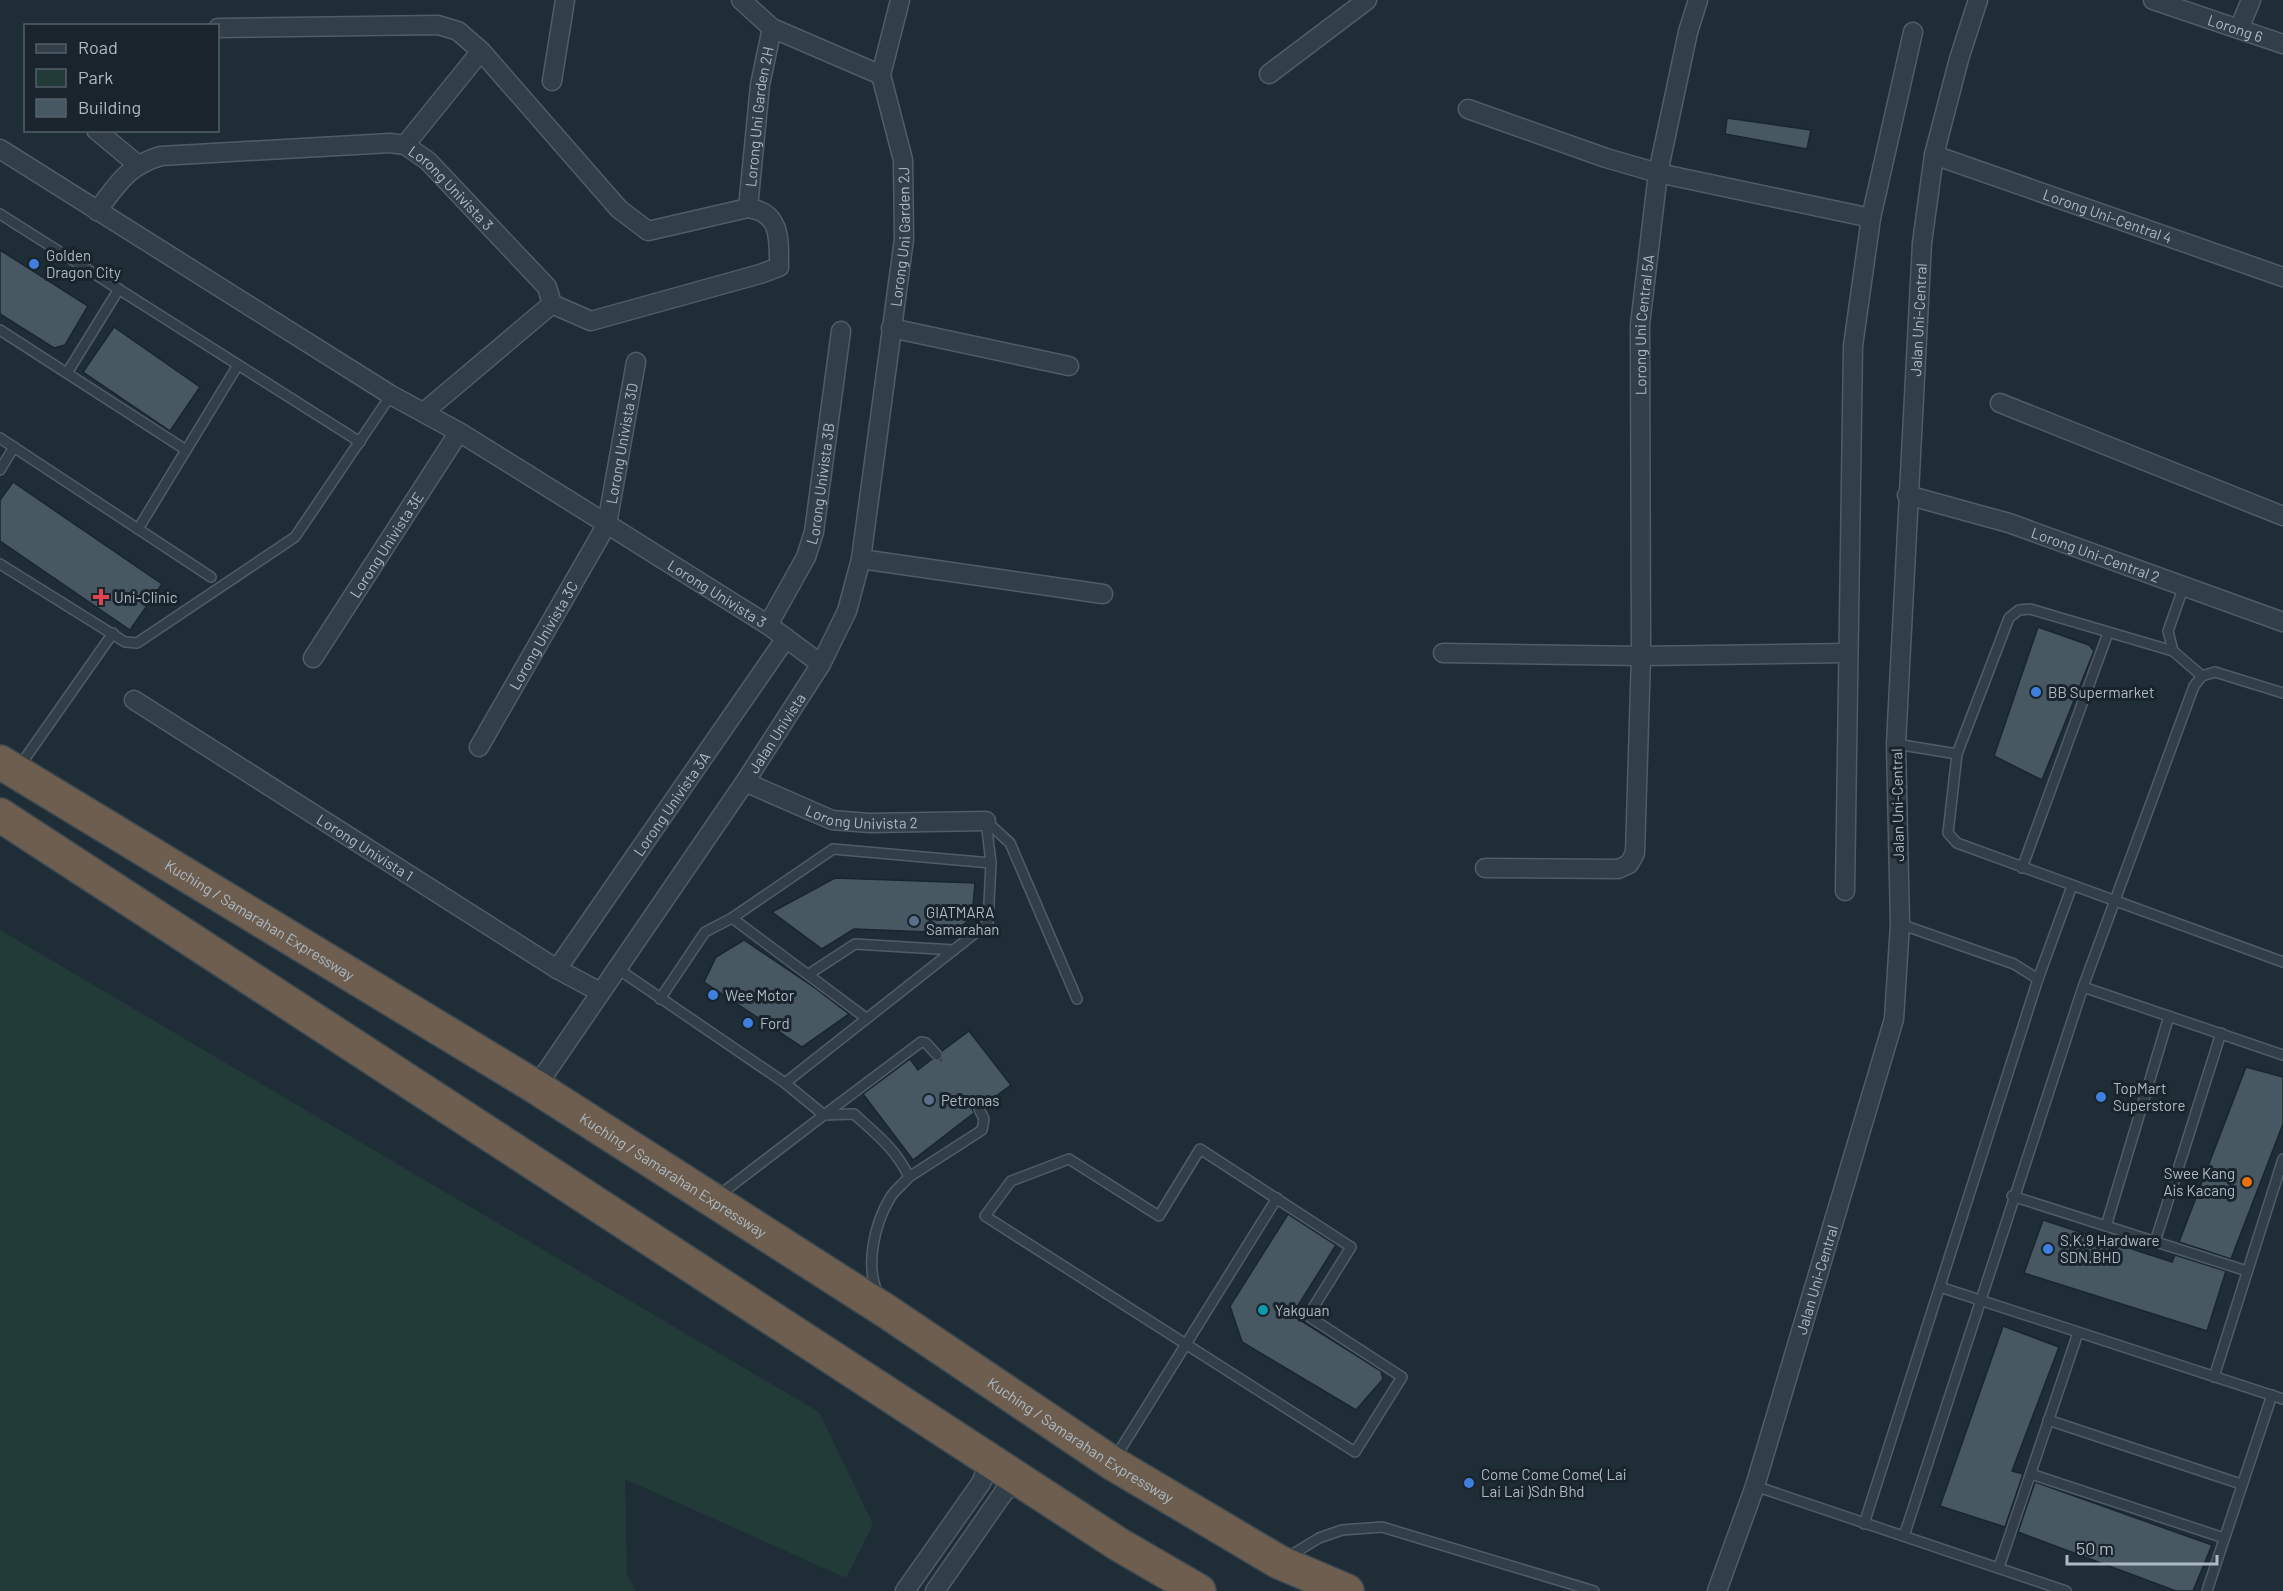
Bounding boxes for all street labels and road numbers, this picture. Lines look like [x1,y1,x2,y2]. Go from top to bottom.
street label: Lorong 6 [2205,10,2265,46]
street label: Lorong Uni Garden 2H [741,45,777,188]
street label: Lorong Univista 3 [405,141,497,234]
street label: Lorong Uni Garden 2J [886,167,913,308]
street label: Lorong Uni-Central 4 [2041,185,2175,247]
street label: Lorong Uni Central 5A [1631,254,1657,395]
street label: Jalan Uni-Central [1906,263,1930,377]
street label: Lorong Univista 3D [602,382,641,505]
street label: Lorong Univista 3B [802,422,838,547]
street label: Lorong Univista 3E [346,488,427,601]
street label: Lorong Uni-Central 2 [2029,523,2162,586]
street label: Lorong Univista 3 [665,556,770,631]
street label: Lorong Univista 3C [505,578,581,693]
street label: Jalan Univista [744,690,809,776]
street label: Lorong Univista 3A [629,748,714,859]
street label: Jalan Uni-Central [1887,748,1907,862]
street label: Lorong Univista 2 [803,801,918,832]
street label: Lorong Univista 1 [314,810,417,884]
street label: Kuching / Samarahan Expressway [162,855,358,984]
street label: Kuching / Samarahan Expressway [577,1109,770,1241]
street label: Jalan Uni-Central [1792,1223,1841,1337]
street label: Kuching / Samarahan Expressway [984,1373,1177,1507]

